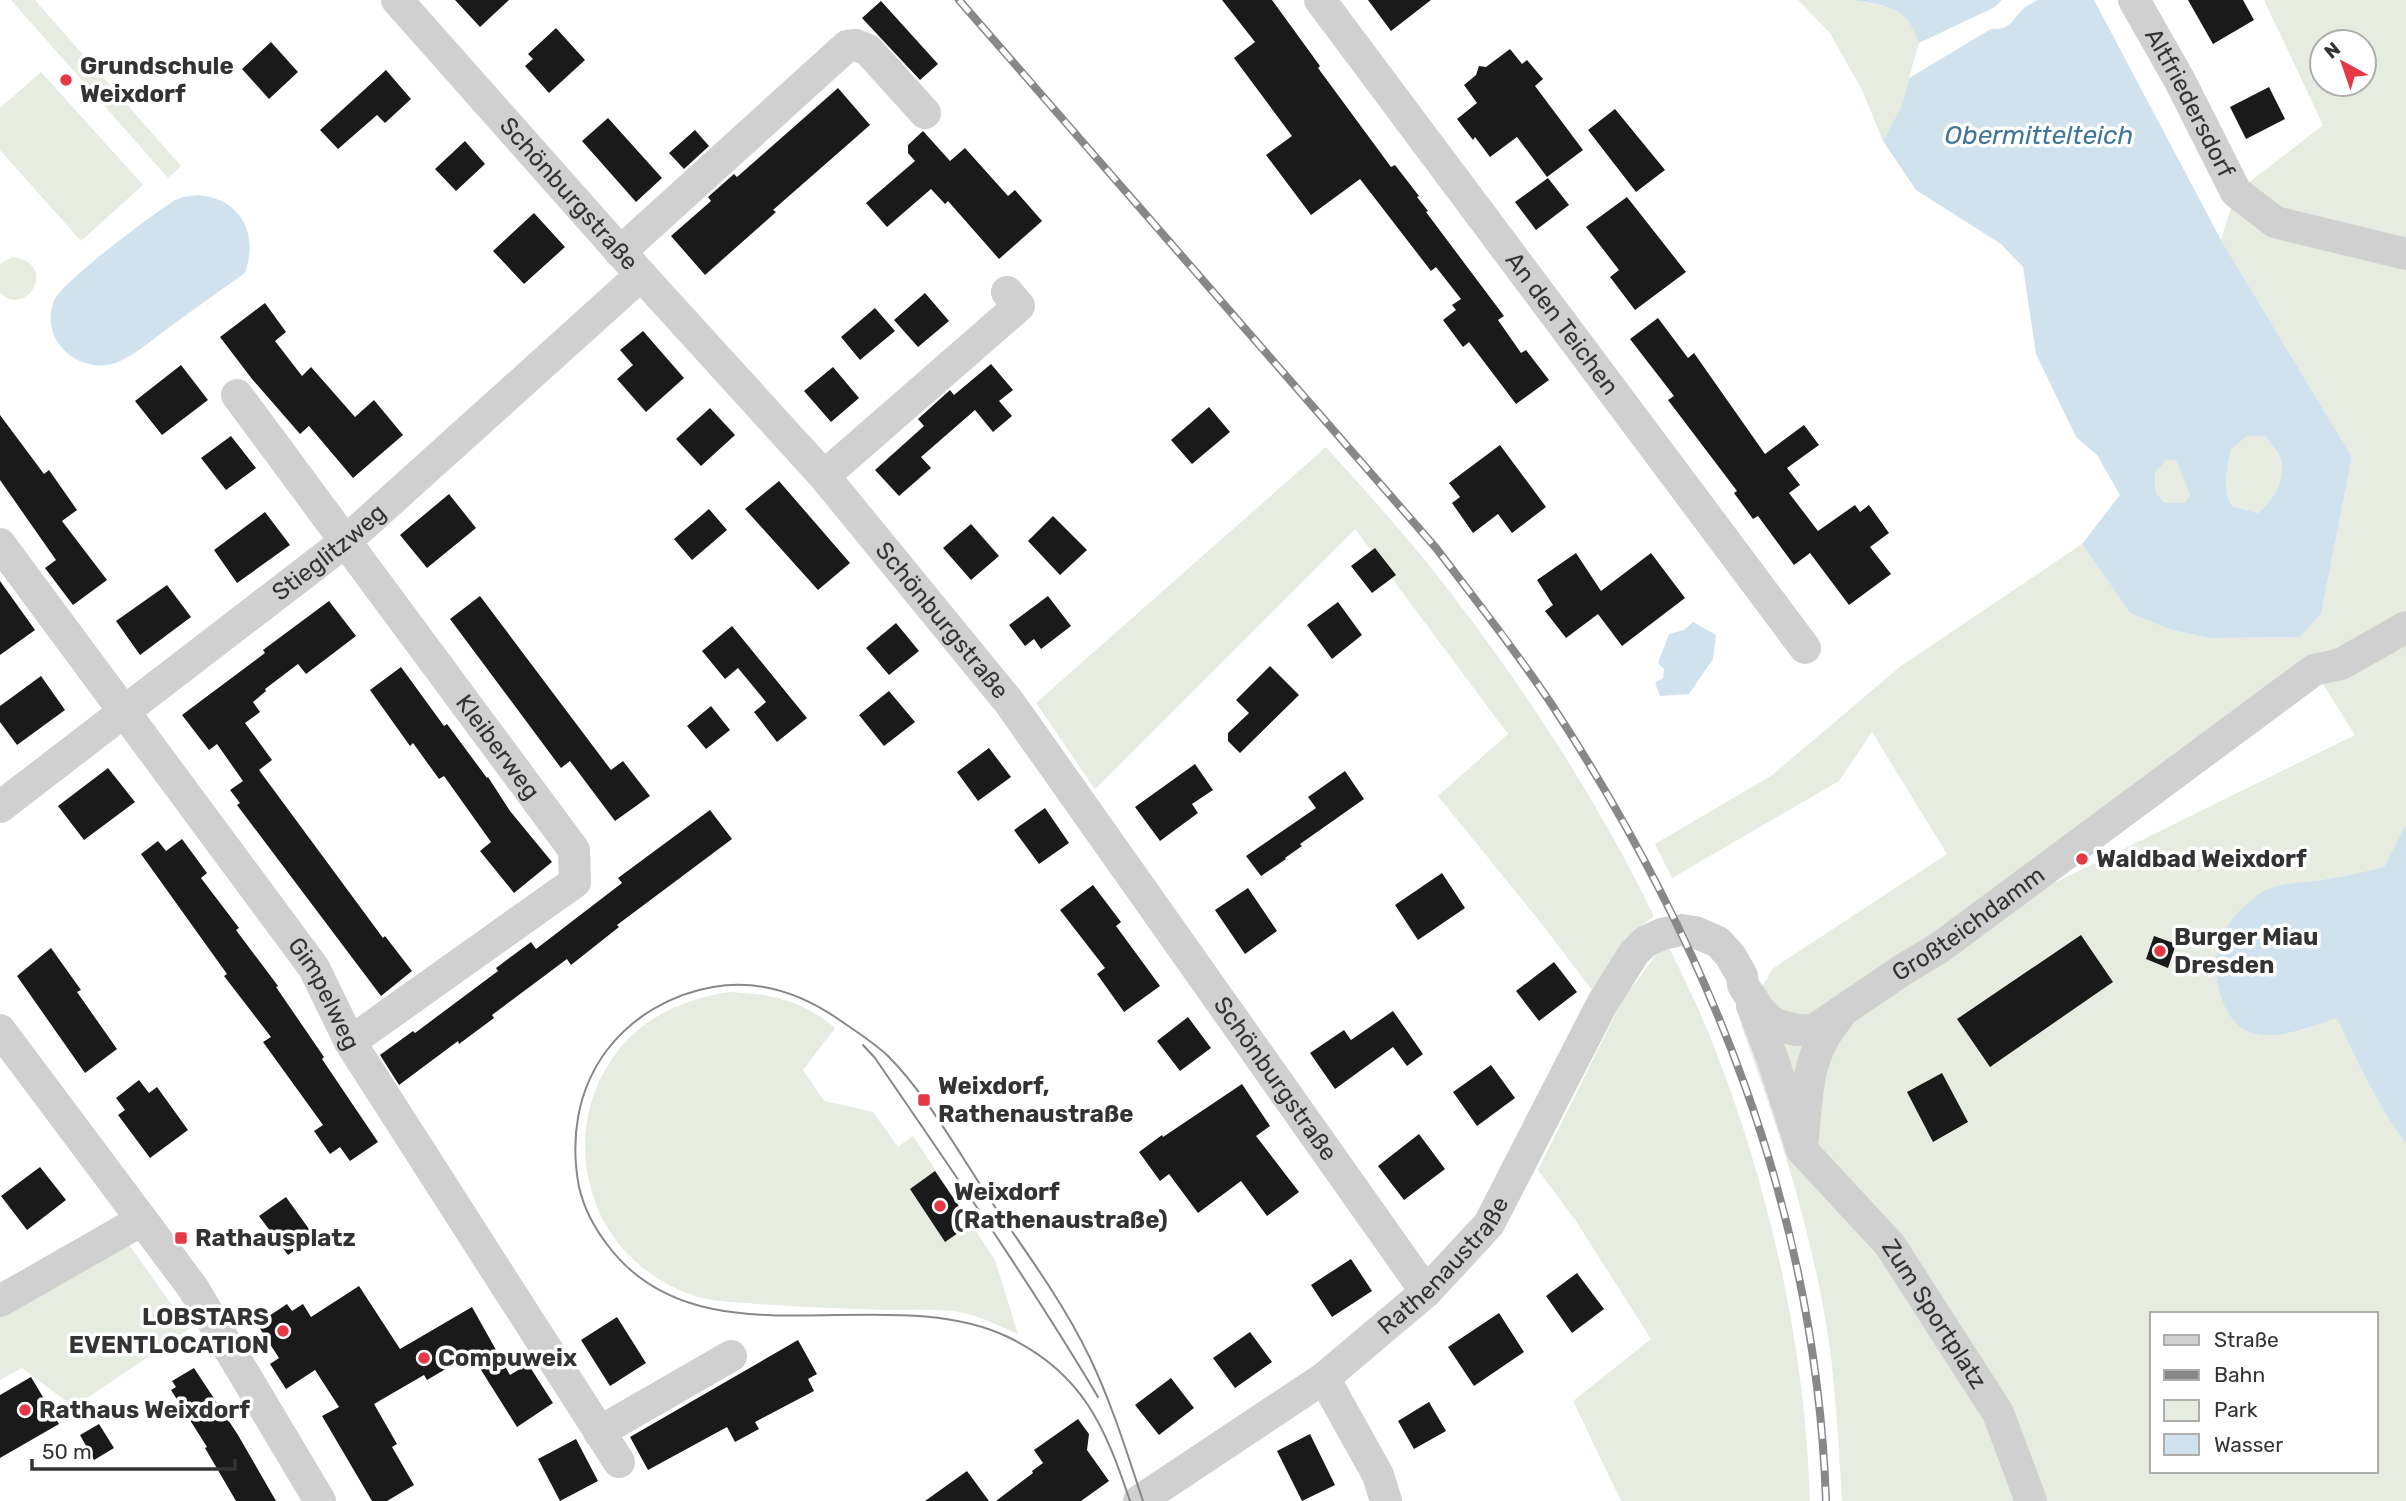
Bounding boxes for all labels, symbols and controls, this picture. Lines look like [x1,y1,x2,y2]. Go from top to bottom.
street label: Altfriedersdorf [2139,23,2241,183]
north arrow [2308,28,2378,98]
text: N [2320,37,2345,64]
place label: Grundschule Weixdorf [80,52,234,108]
marker: Grundschule Weixdorf [58,72,74,88]
street label: Schönburgstraße [494,112,644,276]
water label: Obermittelteich [1945,120,2133,151]
street label: An den Teichen [1500,247,1624,400]
street label: Stieglitzweg [267,498,391,607]
street label: Schönburgstraße [870,536,1015,704]
street label: Kleiberweg [450,689,546,805]
place label: Waldbad Weixdorf [2096,845,2307,873]
marker: Waldbad Weixdorf [2074,851,2090,867]
street label: Großteichdamm [1887,861,2050,987]
place label: Burger Miau Dresden [2174,923,2318,979]
street label: Gimpelweg [282,932,366,1054]
marker: Burger Miau Dresden [2152,943,2168,959]
street label: Schönburgstraße [1208,991,1343,1166]
place label: Weixdorf, Rathenaustraße [938,1072,1134,1128]
marker: Weixdorf, Rathenaustraße [916,1092,932,1108]
place label: Weixdorf (Rathenaustraße) [954,1178,1168,1234]
street label: Rathenaustraße [1372,1192,1515,1340]
marker: Weixdorf (Rathenaustraße) [932,1198,948,1214]
place label: Rathausplatz [195,1224,356,1252]
marker: Rathausplatz [173,1230,189,1246]
street label: Zum Sportplatz [1876,1234,1993,1394]
place label: LOBSTARS EVENTLOCATION [69,1303,269,1359]
legend [2150,1312,2378,1473]
marker: LOBSTARS EVENTLOCATION [275,1323,291,1339]
text: Straße [2214,1327,2279,1352]
place label: Compuweix [438,1344,577,1372]
marker: Compuweix [416,1350,432,1366]
text: Bahn [2214,1362,2265,1387]
place label: Rathaus Weixdorf [39,1396,250,1424]
text: Park [2214,1397,2258,1422]
marker: Rathaus Weixdorf [17,1402,33,1418]
scale bar [32,1428,234,1472]
text: Wasser [2214,1432,2283,1457]
text: 50 m [42,1439,92,1464]

